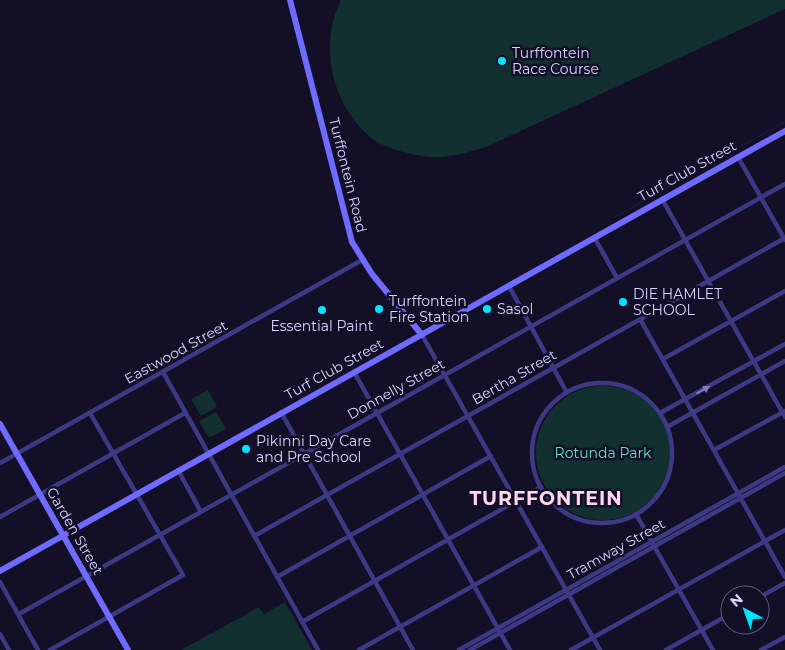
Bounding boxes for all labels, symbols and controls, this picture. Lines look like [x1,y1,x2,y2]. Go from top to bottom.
place label: Turffontein Race Course [512,44,599,78]
marker: Turffontein Race Course [496,55,508,67]
street label: Turffontein Road [325,116,371,234]
street label: Turf Club Street [635,136,740,206]
place label: DIE HAMLET SCHOOL [633,285,722,319]
place label: Turffontein Fire Station [389,292,469,326]
marker: DIE HAMLET SCHOOL [617,296,629,308]
place label: Sasol [497,300,533,318]
marker: Turffontein Fire Station [373,303,385,315]
marker: Sasol [481,303,493,315]
marker: Essential Paint [316,304,328,316]
street label: Eastwood Street [121,316,231,388]
place label: Essential Paint [270,317,374,335]
street label: Turf Club Street [282,334,387,404]
street label: Bertha Street [469,345,560,408]
street label: Donnelly Street [344,355,448,423]
one-way arrow [696,386,709,395]
place label: Pikinni Day Care and Pre School [256,432,371,466]
marker: Pikinni Day Care and Pre School [240,443,252,455]
park label: Rotunda Park [555,444,652,462]
street label: Garden Street [43,484,107,578]
district label: TURFFONTEIN [469,487,623,510]
street label: Tramway Street [564,514,669,583]
north arrow [720,585,770,635]
text: N [726,590,747,611]

